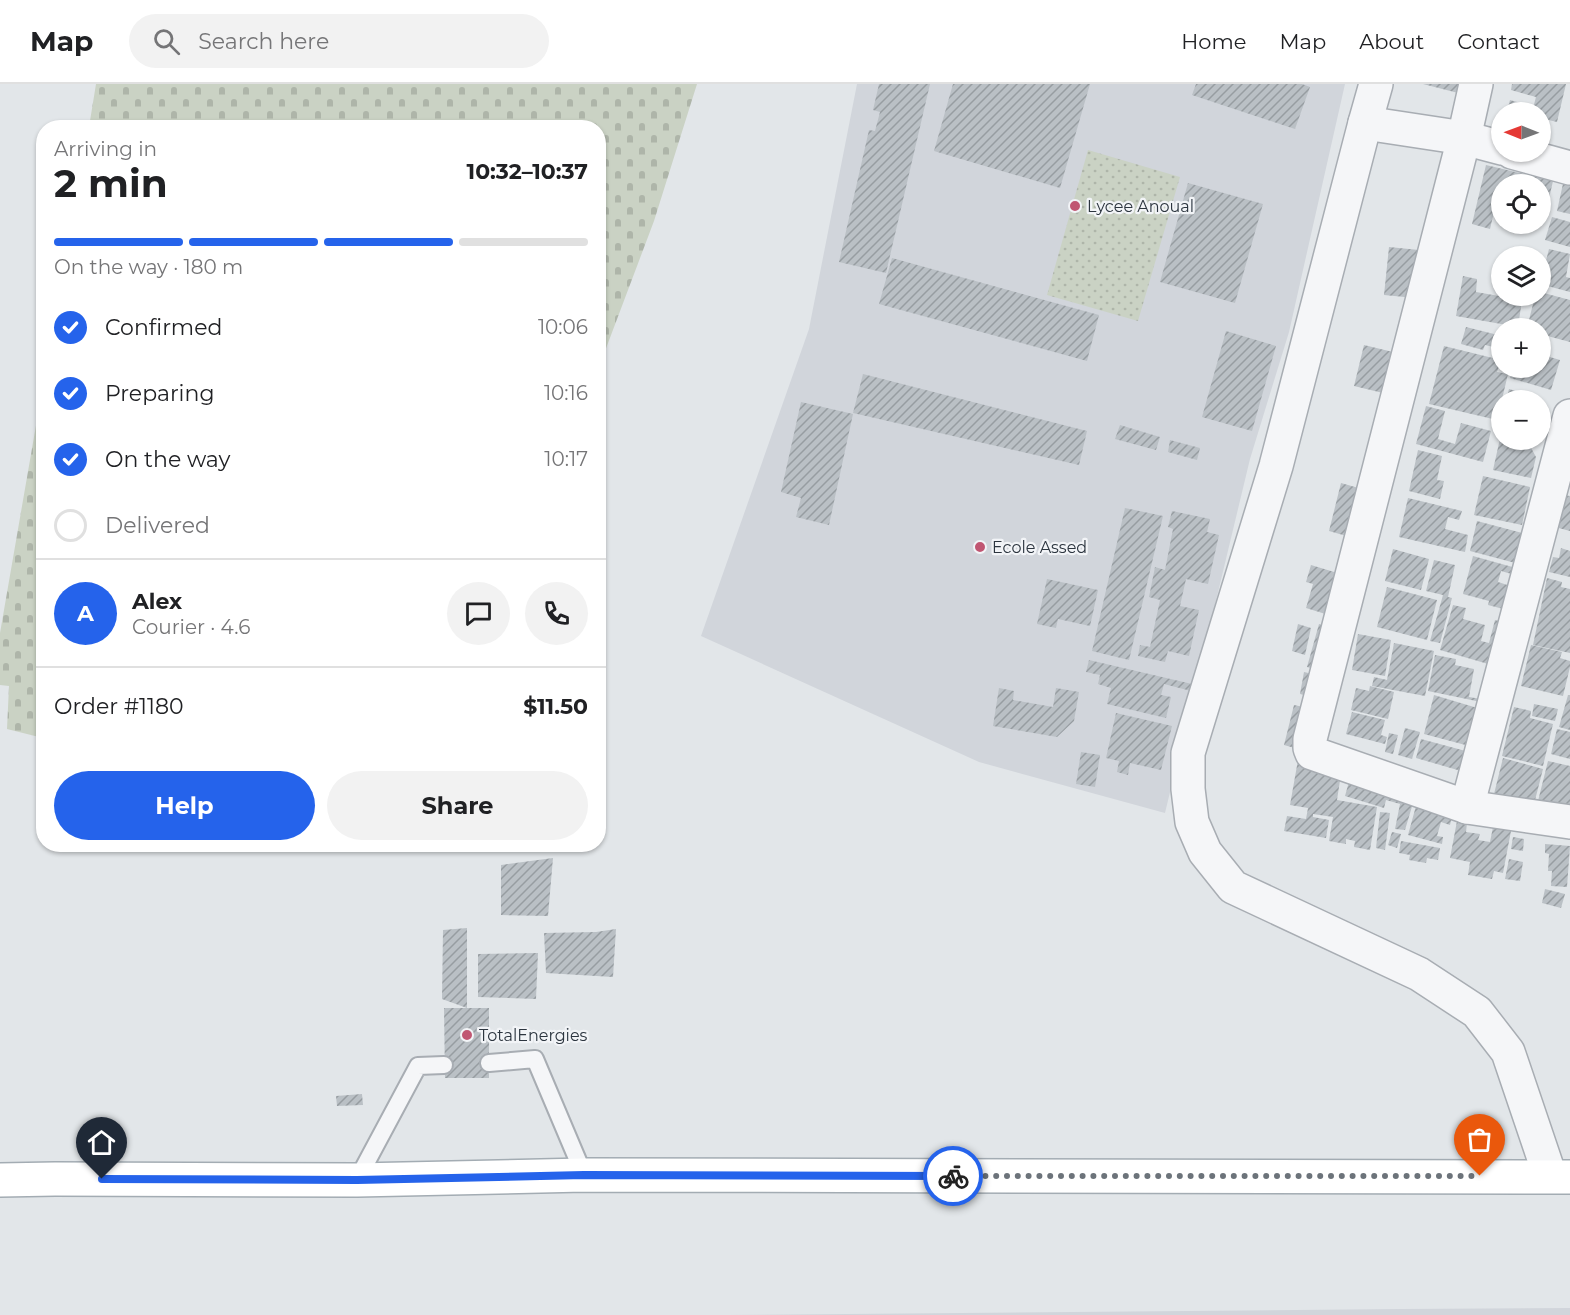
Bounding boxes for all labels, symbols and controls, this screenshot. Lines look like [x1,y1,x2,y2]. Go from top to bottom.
search box [129,14,549,68]
text: Map [30,24,93,58]
icon: search [150,25,183,58]
text: Search here [198,28,329,55]
text: Home [1181,29,1246,54]
text: Map [1279,29,1326,54]
text: About [1359,29,1424,54]
text: Contact [1457,29,1540,54]
north arrow [1491,102,1551,162]
map controls [1491,102,1551,450]
text: Arriving in [54,137,157,161]
text: 10:32–10:37 [467,158,588,185]
text: 2 min [54,159,168,207]
button: locate [1491,174,1551,234]
place label: Lycee Anoual [1087,197,1194,216]
marker: Lycee Anoual [1068,199,1082,213]
button: layers [1491,246,1551,306]
text: On the way · 180 m [54,255,243,279]
icon: check [54,311,87,344]
text: Confirmed [105,314,222,341]
text: 10:06 [538,315,588,339]
button: + [1491,318,1551,378]
icon: check [54,377,87,410]
text: Preparing [105,380,214,407]
text: 10:16 [544,381,588,405]
button: − [1491,390,1551,450]
icon: check [54,443,87,476]
text: On the way [105,446,230,473]
text: 10:17 [544,447,588,471]
text: Delivered [105,512,210,539]
place label: Ecole Assed [992,538,1087,557]
marker: Ecole Assed [973,540,987,554]
button: chat [447,582,510,645]
button: phone [525,582,588,645]
text: Alex [132,588,182,615]
text: A [77,600,94,627]
text: Courier · 4.6 [132,615,250,639]
text: Order #1180 [54,693,184,720]
text: $11.50 [523,693,588,720]
button: Help [54,771,315,840]
button: Share [327,771,588,840]
place label: TotalEnergies [479,1026,588,1045]
marker: TotalEnergies [460,1028,474,1042]
pin [1454,1114,1505,1176]
pin [76,1117,127,1179]
icon: bag [1463,1123,1496,1156]
icon: home [85,1126,118,1159]
courier [923,1146,983,1206]
icon: bike [937,1160,970,1193]

